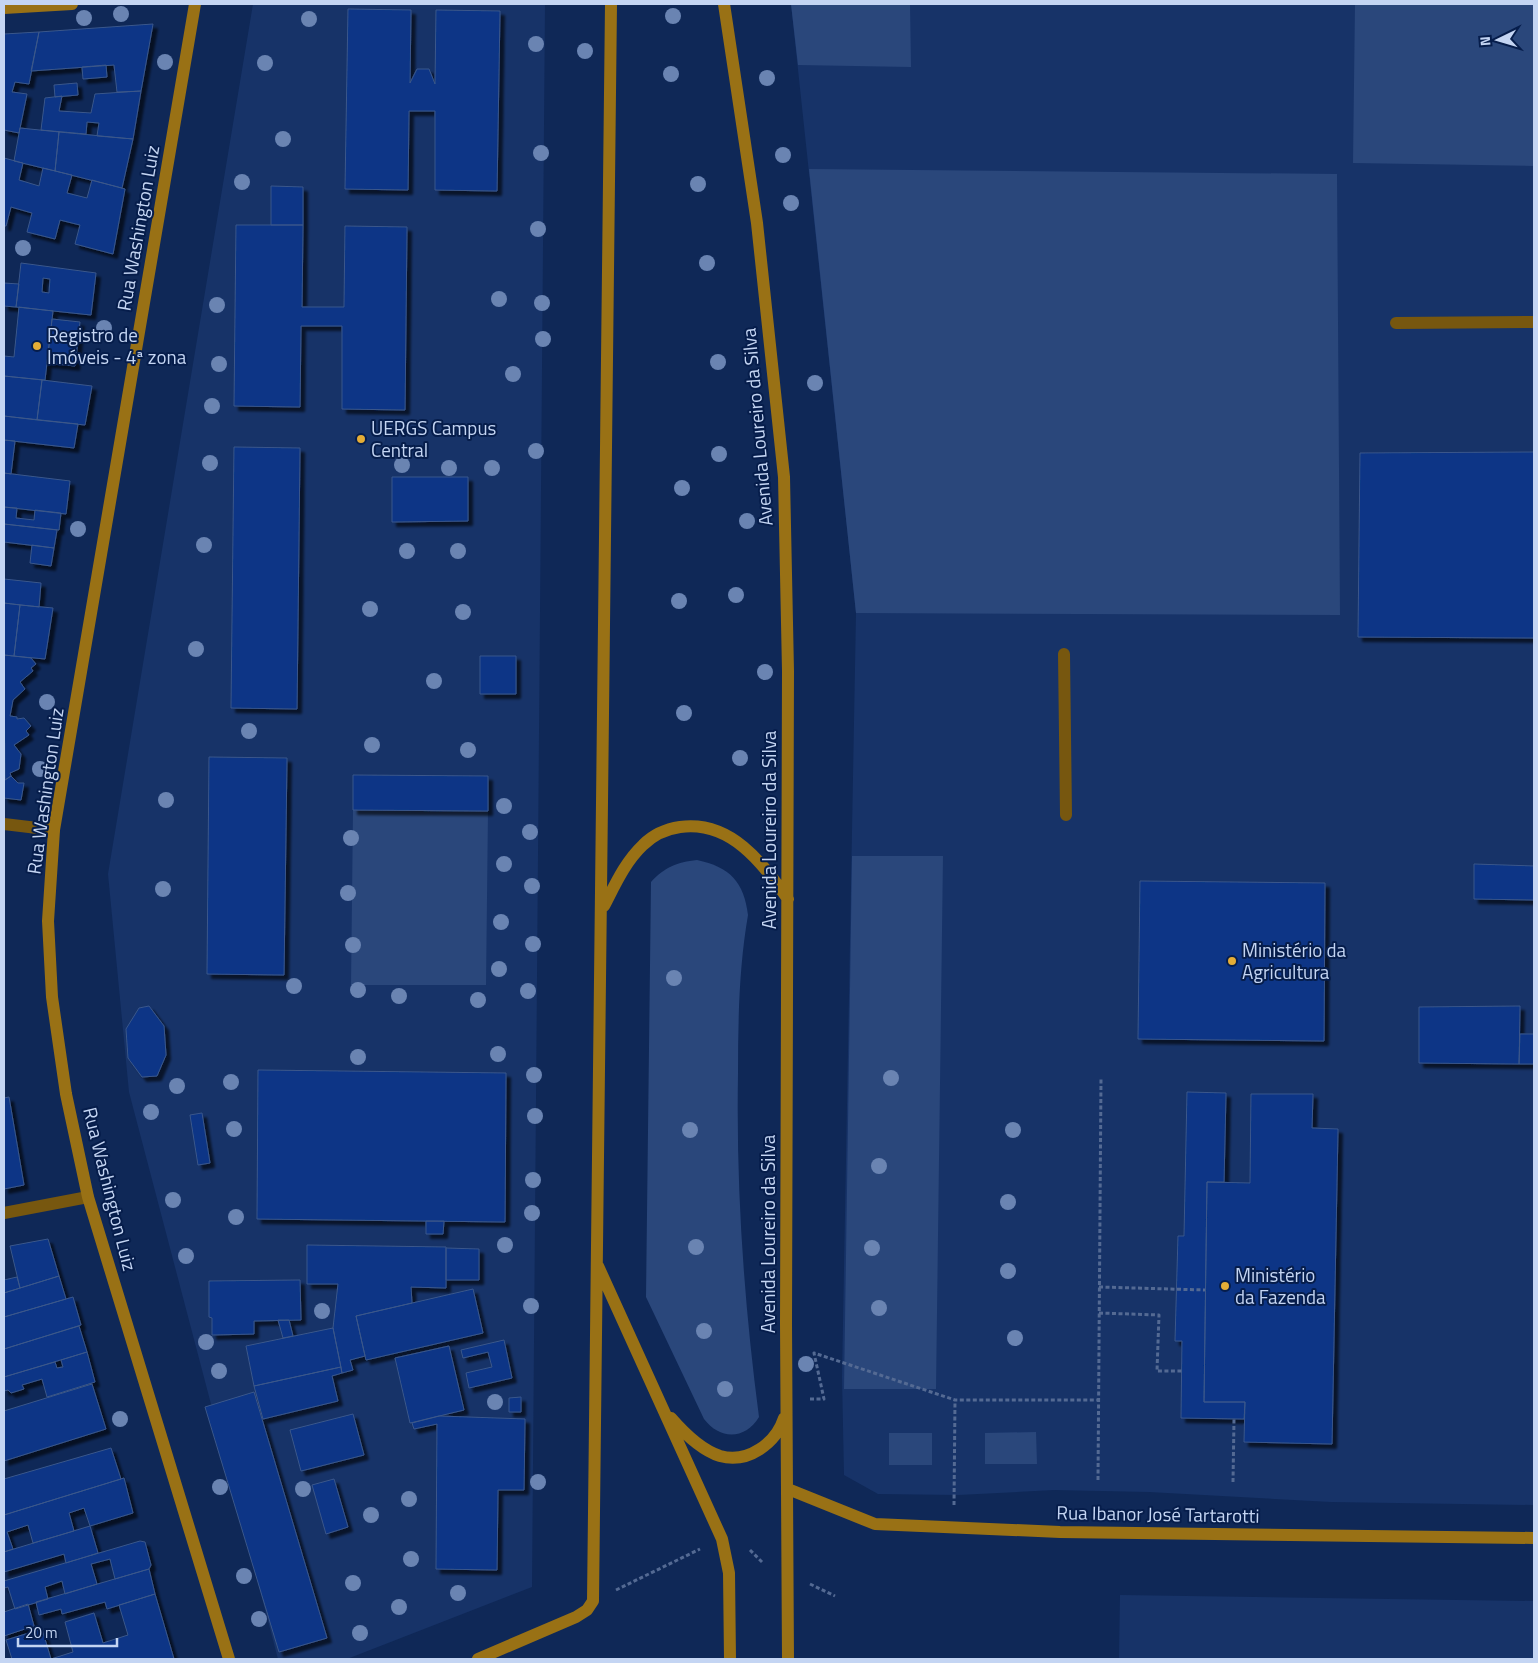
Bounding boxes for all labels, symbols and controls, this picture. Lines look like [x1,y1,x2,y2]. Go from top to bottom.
north arrow [1473,15,1523,65]
text: N [1474,35,1495,47]
street label: Rua Washington Luiz [109,143,166,313]
place label: Registro de Imóveis - 4ª zona [47,320,187,371]
street label: Avenida Loureiro da Silva [733,326,780,527]
marker: Registro de Imóveis - 4ª zona [31,340,43,352]
place label: UERGS Campus Central [371,413,496,464]
marker: UERGS Campus Central [355,433,367,445]
street label: Rua Washington Luiz [18,706,71,876]
street label: Avenida Loureiro da Silva [754,730,783,929]
place label: Ministério da Agricultura [1242,935,1347,986]
marker: Ministério da Agricultura [1226,955,1238,967]
street label: Rua Washington Luiz [76,1104,145,1274]
street label: Avenida Loureiro da Silva [753,1134,782,1333]
place label: Ministério da Fazenda [1235,1260,1326,1311]
marker: Ministério da Fazenda [1219,1280,1231,1292]
street label: Rua Ibanor José Tartarotti [1056,1497,1260,1530]
scale bar [18,1616,116,1648]
text: 20 m [25,1621,58,1644]

